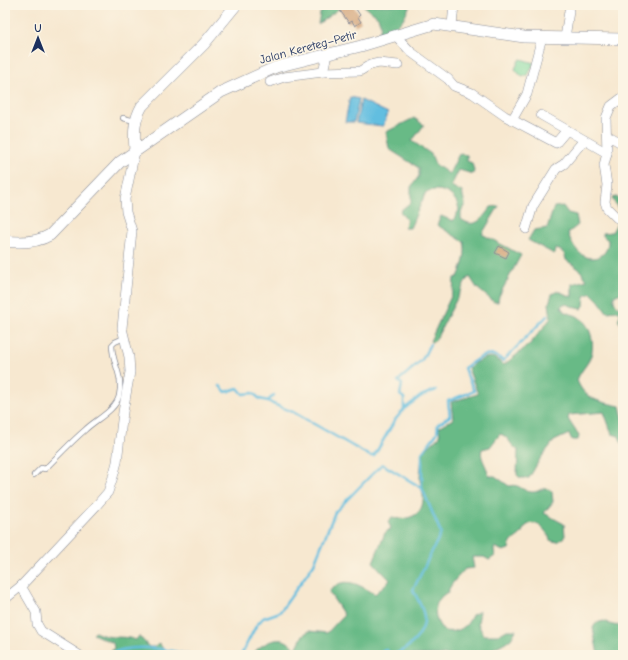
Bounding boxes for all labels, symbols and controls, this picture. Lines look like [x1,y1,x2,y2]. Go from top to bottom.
north arrow [18,18,58,58]
text: U [34,22,42,35]
street label: Jalan Kereteg–Petir [258,27,358,67]

